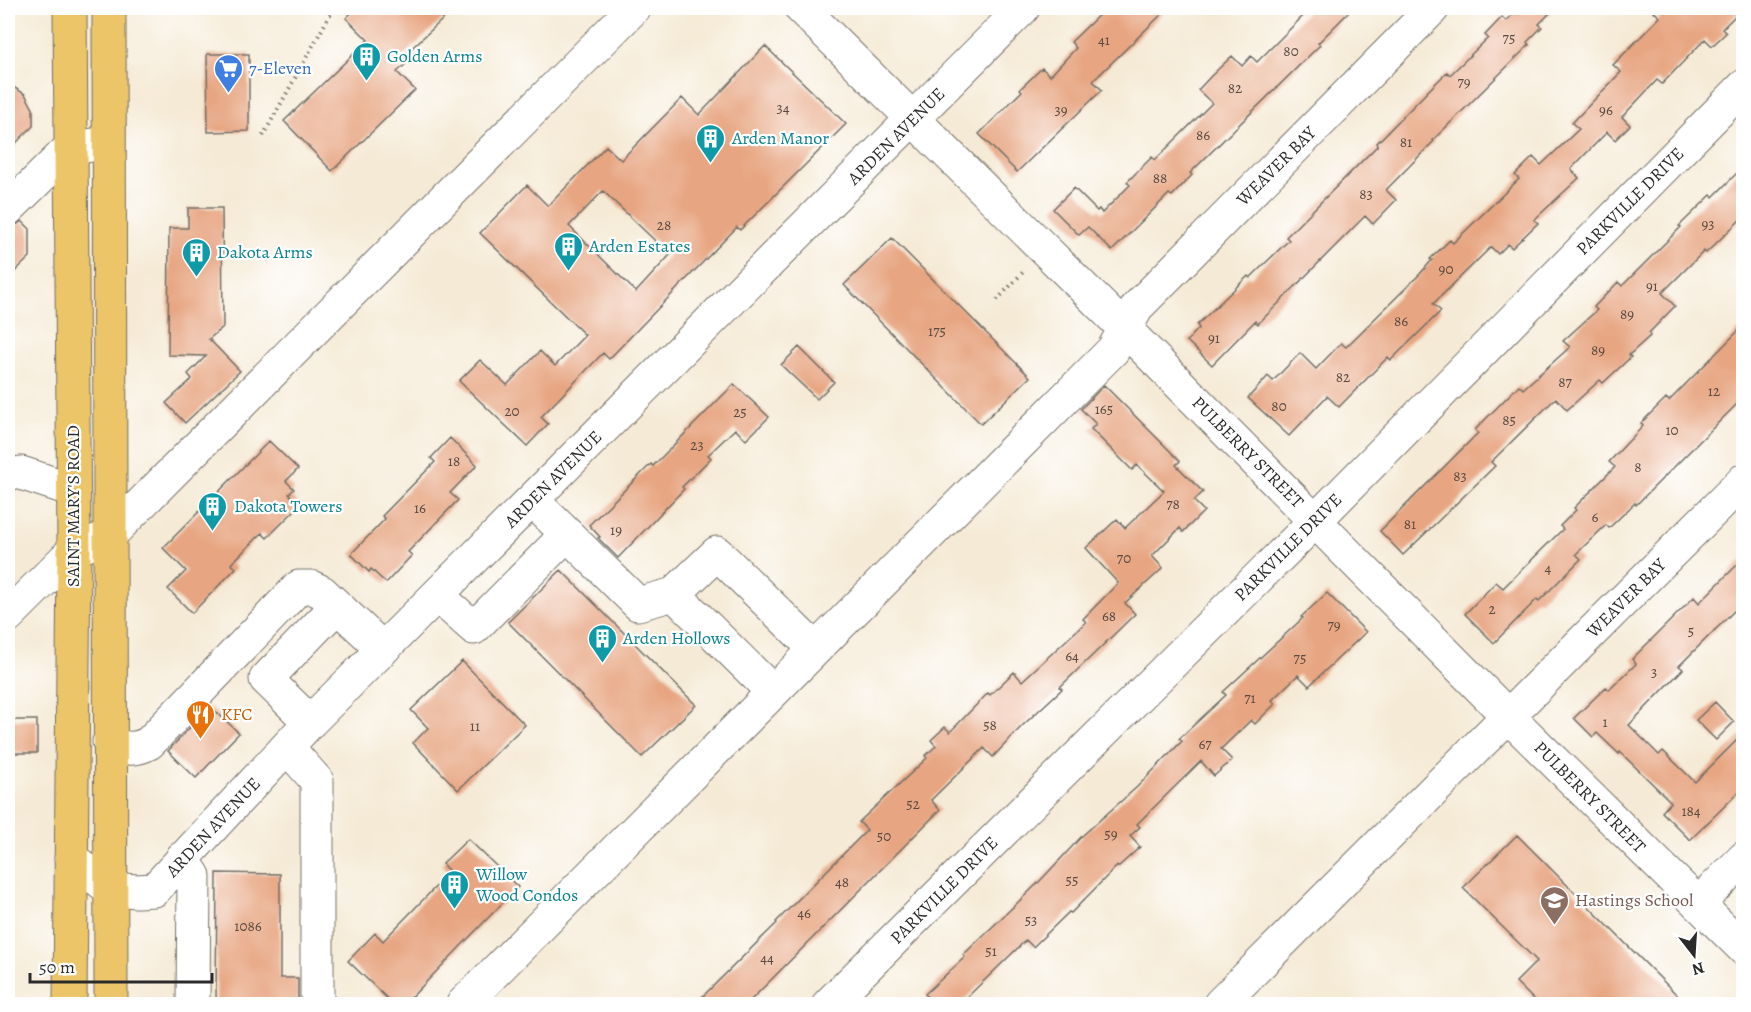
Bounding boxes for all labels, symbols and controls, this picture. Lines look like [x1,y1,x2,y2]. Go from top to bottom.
house number: 75 [1503,28,1515,48]
house number: 41 [1098,30,1110,50]
building icon: Golden Arms [350,40,382,82]
house number: 80 [1283,41,1299,61]
place label: Golden Arms [387,44,482,68]
supermarket icon: 7-Eleven [212,52,244,94]
place label: 7-Eleven [249,56,312,80]
house number: 79 [1457,72,1471,92]
house number: 82 [1228,78,1242,98]
street label: ARDEN AVENUE [841,82,950,191]
house number: 34 [776,98,790,118]
house number: 39 [1054,100,1068,120]
house number: 96 [1599,100,1613,120]
street label: WEAVER BAY [1230,120,1322,212]
building icon: Arden Manor [695,122,727,164]
house number: 86 [1196,125,1210,145]
place label: Arden Manor [731,126,829,150]
house number: 81 [1400,132,1412,152]
street label: PARKVILLE DRIVE [1571,142,1689,260]
house number: 88 [1153,168,1167,188]
house number: 83 [1359,184,1373,204]
house number: 93 [1701,214,1715,234]
house number: 28 [657,215,671,235]
building icon: Arden Estates [552,230,584,272]
place label: Arden Estates [588,234,690,258]
building icon: Dakota Arms [180,236,212,278]
place label: Dakota Arms [217,240,313,264]
house number: 90 [1439,259,1453,279]
house number: 91 [1646,276,1658,296]
house number: 89 [1620,304,1634,324]
house number: 86 [1394,311,1408,331]
house number: 175 [928,321,946,341]
house number: 91 [1208,328,1220,348]
house number: 89 [1591,340,1605,360]
house number: 82 [1336,367,1350,387]
house number: 87 [1558,372,1572,392]
house number: 12 [1708,381,1720,401]
street label: PULBERRY STREET [1187,391,1309,513]
house number: 80 [1271,396,1287,416]
house number: 165 [1095,399,1113,419]
house number: 20 [504,401,520,421]
house number: 25 [733,402,747,422]
house number: 85 [1502,410,1516,430]
house number: 10 [1665,420,1679,440]
street label: SAINT MARY'S ROAD [61,425,85,587]
street label: ARDEN AVENUE [498,425,607,534]
house number: 23 [690,435,704,455]
house number: 18 [448,451,460,471]
house number: 8 [1634,457,1642,477]
house number: 83 [1453,466,1467,486]
street label: PARKVILLE DRIVE [1229,488,1347,606]
building icon: Dakota Towers [197,490,229,532]
place label: Dakota Towers [234,494,343,518]
house number: 78 [1166,494,1180,514]
house number: 16 [414,498,426,518]
house number: 6 [1592,507,1599,527]
house number: 81 [1404,514,1416,534]
house number: 19 [610,520,622,540]
house number: 70 [1117,548,1131,568]
street label: WEAVER BAY [1580,552,1672,644]
house number: 4 [1545,558,1552,578]
house number: 2 [1488,599,1496,619]
house number: 68 [1102,606,1116,626]
house number: 79 [1327,615,1341,635]
house number: 5 [1688,621,1694,641]
building icon: Arden Hollows [586,622,618,664]
place label: Arden Hollows [622,626,731,650]
house number: 64 [1065,646,1079,666]
house number: 75 [1294,648,1306,668]
house number: 3 [1651,662,1657,682]
house number: 71 [1244,688,1256,708]
restaurant icon: KFC [184,698,216,740]
place label: KFC [221,702,253,726]
house number: 1 [1602,712,1608,732]
house number: 58 [983,715,997,735]
house number: 11 [470,716,480,736]
house number: 67 [1198,734,1212,754]
street label: PULBERRY STREET [1529,736,1651,858]
street label: ARDEN AVENUE [160,772,266,883]
house number: 52 [906,794,920,814]
house number: 184 [1681,801,1701,821]
house number: 59 [1104,824,1118,844]
house number: 50 [877,826,891,846]
street label: PARKVILLE DRIVE [885,831,1003,949]
place label: Willow Wood Condos [475,862,578,907]
building icon: Willow Wood Condos [439,868,471,910]
house number: 55 [1066,870,1078,890]
house number: 48 [835,872,849,892]
school or university icon: Hastings School [1538,884,1570,926]
place label: Hastings School [1575,888,1694,912]
house number: 46 [797,903,811,923]
house number: 53 [1025,910,1037,930]
house number: 1086 [234,916,262,936]
north arrow [1664,925,1724,985]
house number: 51 [985,941,997,961]
scale bar [30,946,212,984]
house number: 44 [760,948,774,968]
text: 50 m [39,955,75,979]
text: N [1689,956,1707,981]

